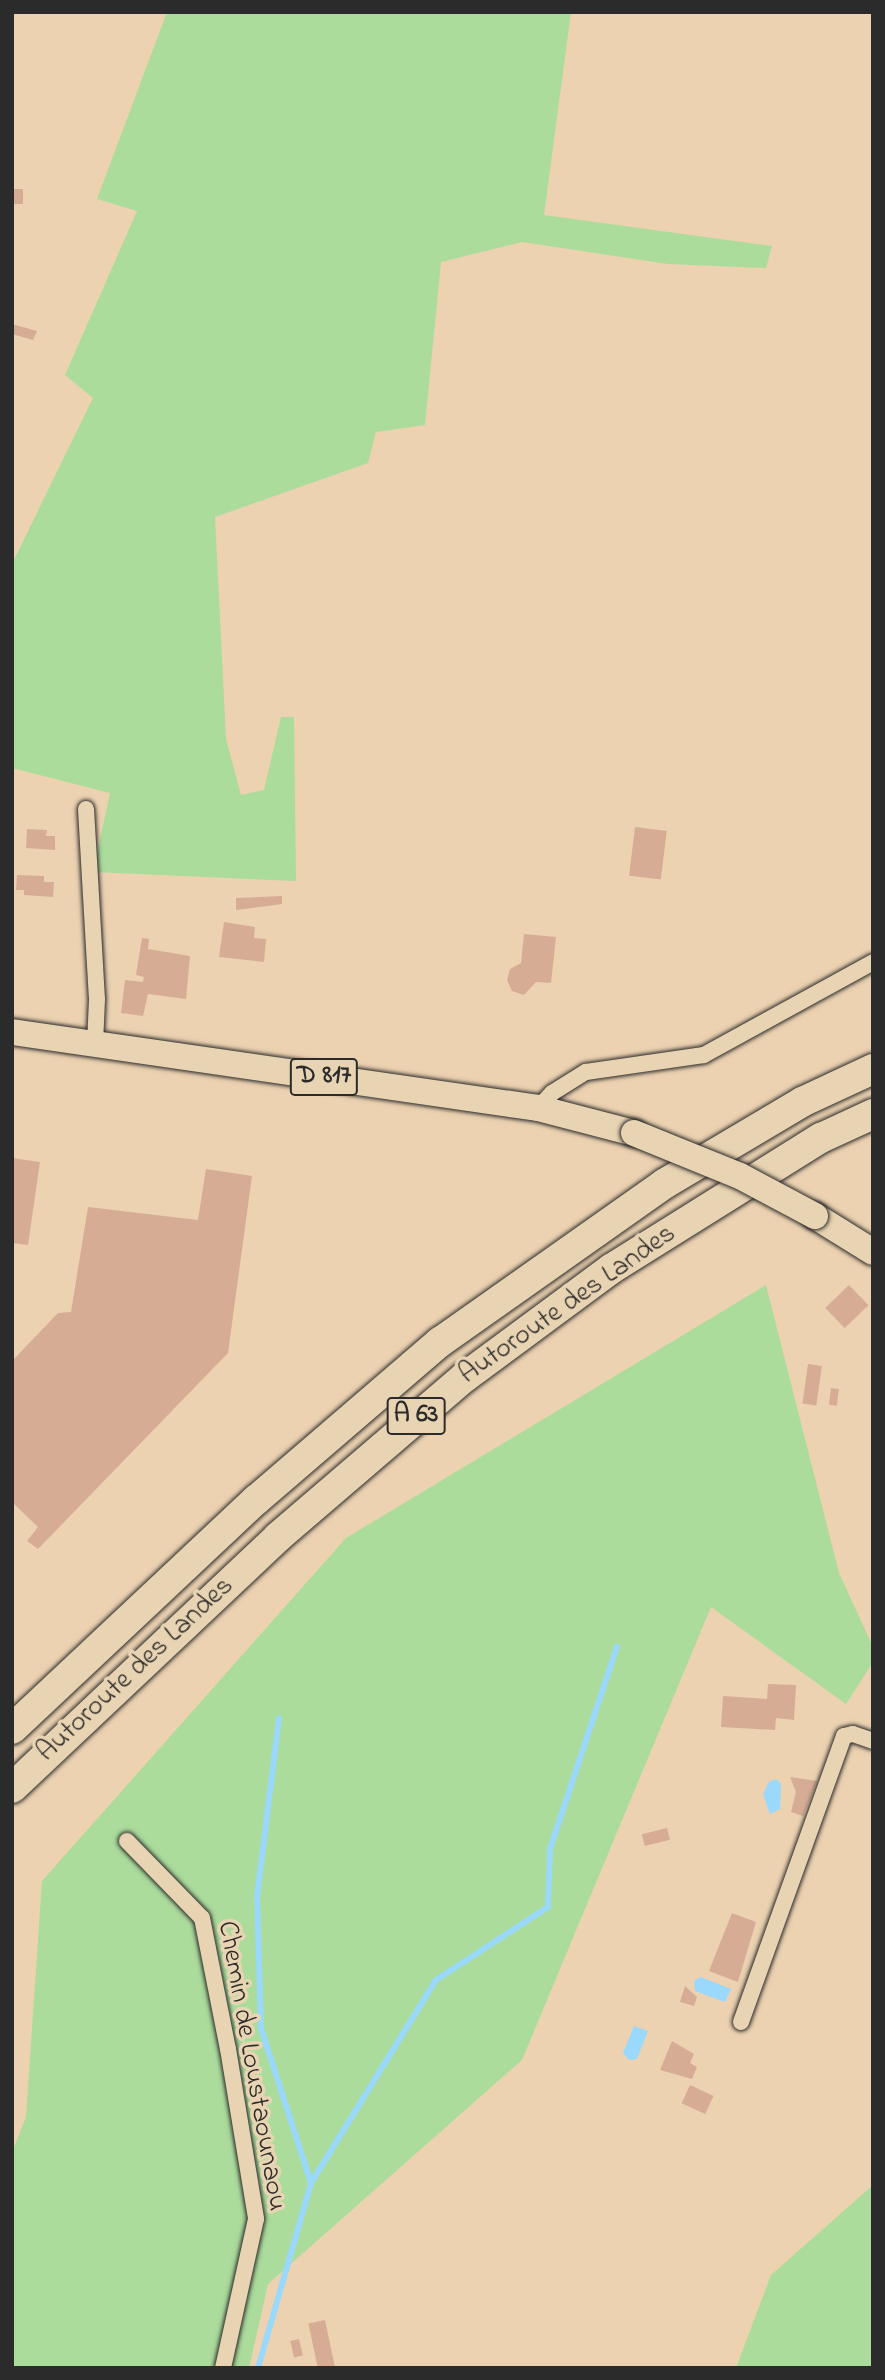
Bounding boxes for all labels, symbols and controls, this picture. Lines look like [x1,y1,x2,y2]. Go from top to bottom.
road number: D 817 [289,1054,359,1100]
street label: Autoroute des Landes [453,1218,683,1392]
road number: A 63 [386,1394,446,1438]
street label: Autoroute des Landes [31,1570,241,1770]
street label: Chemin de Loustaounaou [209,1919,293,2213]

